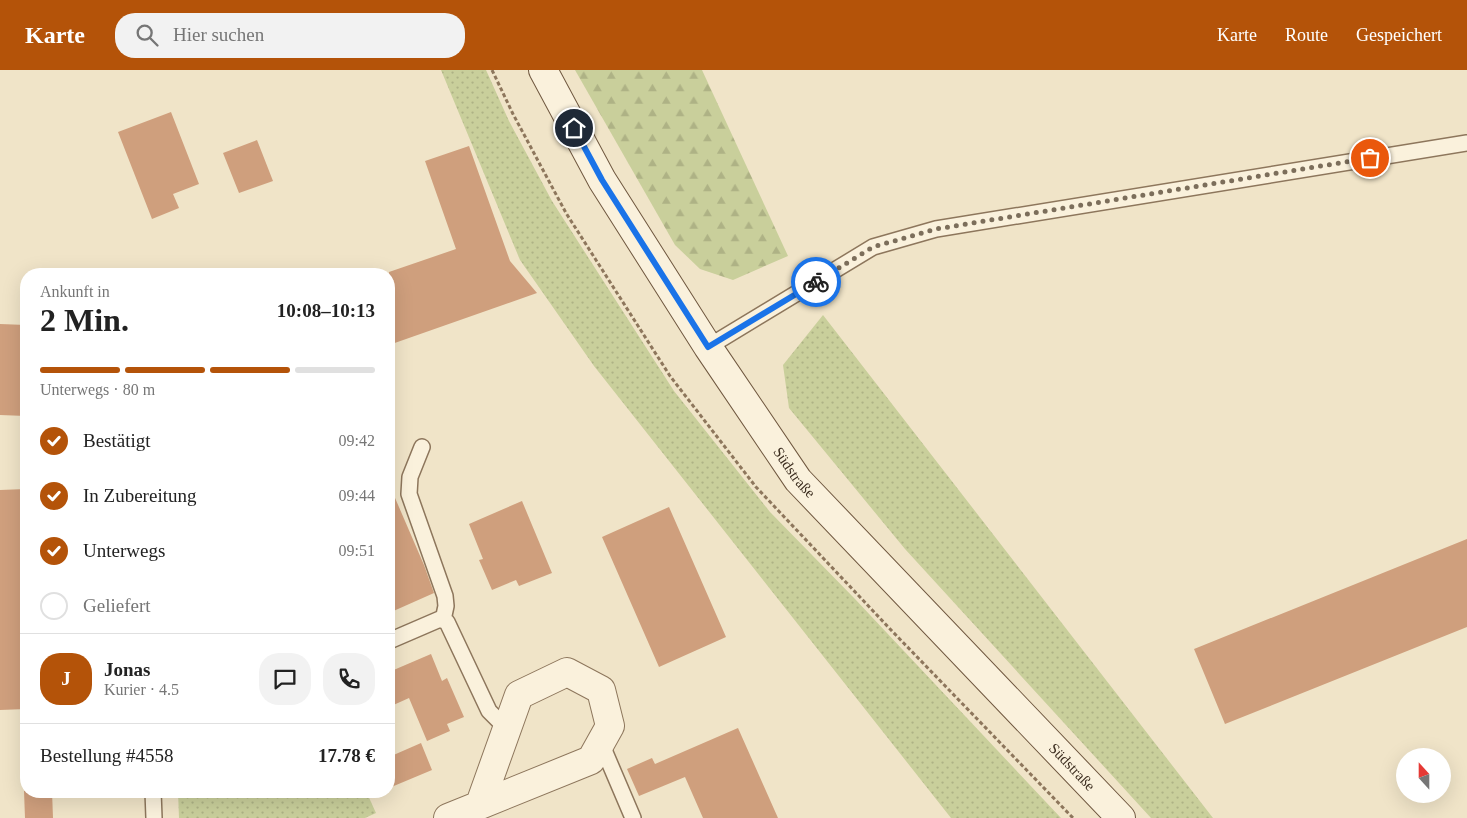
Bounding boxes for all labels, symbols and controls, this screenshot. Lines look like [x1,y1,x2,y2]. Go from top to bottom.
search box [115,13,465,58]
icon: search [133,21,161,49]
text: Karte [25,22,85,48]
text: Hier suchen [173,24,264,45]
text: Karte [1217,25,1257,45]
text: Route [1285,25,1328,45]
text: Gespeichert [1356,25,1442,45]
pin [553,107,595,149]
icon: home [560,114,588,142]
pin [1349,137,1391,179]
icon: bag [1356,144,1384,172]
courier [791,257,841,307]
icon: bike [802,268,830,296]
text: Ankunft in [40,283,110,300]
text: 10:08–10:13 [277,300,375,321]
text: 2 Min. [40,302,129,338]
text: Unterwegs · 80 m [40,381,155,398]
icon: check [40,427,68,455]
text: Bestätigt [83,430,151,451]
text: 09:42 [339,432,375,449]
street label: Südstraße [770,444,819,501]
icon: check [40,482,68,510]
text: In Zubereitung [83,485,196,506]
text: 09:44 [339,487,375,504]
icon: check [40,537,68,565]
text: Unterwegs [83,540,165,561]
text: 09:51 [339,542,375,559]
text: Geliefert [83,595,151,616]
button: chat [259,653,311,705]
button: phone [323,653,375,705]
text: Jonas [104,659,150,680]
text: J [61,668,71,689]
text: Kurier · 4.5 [104,681,179,698]
street label: Südstraße [1046,740,1099,794]
text: Bestellung #4558 [40,745,174,766]
text: 17.78 € [318,745,375,766]
north arrow [1396,748,1451,802]
map controls [1396,748,1451,803]

